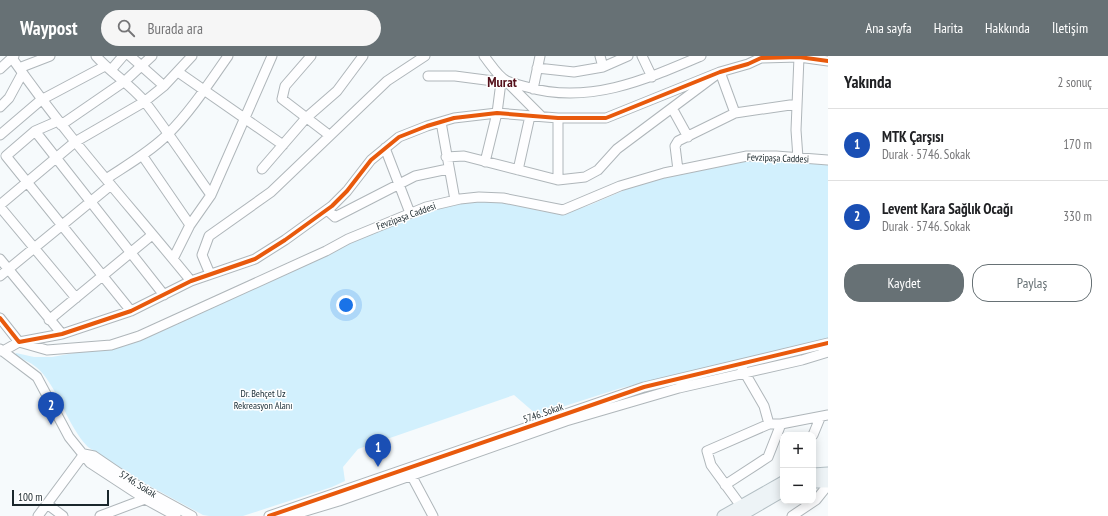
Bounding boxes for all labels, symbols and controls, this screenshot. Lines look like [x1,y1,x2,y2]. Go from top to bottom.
search box [101,10,381,46]
text: Waypost [20,16,77,40]
icon: search [115,17,137,39]
text: Burada ara [147,19,203,38]
text: Ana sayfa [866,19,912,37]
text: Harita [934,19,963,37]
text: Hakkında [985,19,1030,37]
text: İletişim [1052,19,1088,37]
text: Yakında [844,71,891,93]
district label: Murat [487,73,517,91]
text: 2 sonuç [1057,74,1092,91]
text: MTK Çarşısı [882,127,944,146]
text: 1 [854,136,860,153]
text: 170 m [1063,136,1092,153]
text: Durak · 5746. Sokak [882,146,970,163]
street label: Fevzipaşa Caddesi [747,150,809,166]
street label: Fevzipaşa Caddesi [374,199,438,233]
text: Levent Kara Sağlık Ocağı [882,199,1013,218]
text: 2 [854,208,860,225]
text: 330 m [1063,208,1092,225]
text: Durak · 5746. Sokak [882,218,970,235]
button: Kaydet [844,264,964,302]
button: Paylaş [972,264,1092,302]
your location [336,295,356,315]
park label: Dr. Behçet Uz Rekreasyon Alanı [234,387,292,412]
pin: 2 [38,392,64,425]
street label: 5746. Sokak [521,400,565,426]
map controls [780,432,816,504]
button: + [780,432,816,468]
pin: 1 [365,434,391,467]
street label: 5746. Sokak [117,467,159,501]
button: − [780,468,816,504]
scale bar [12,488,109,507]
text: 100 m [18,490,42,504]

